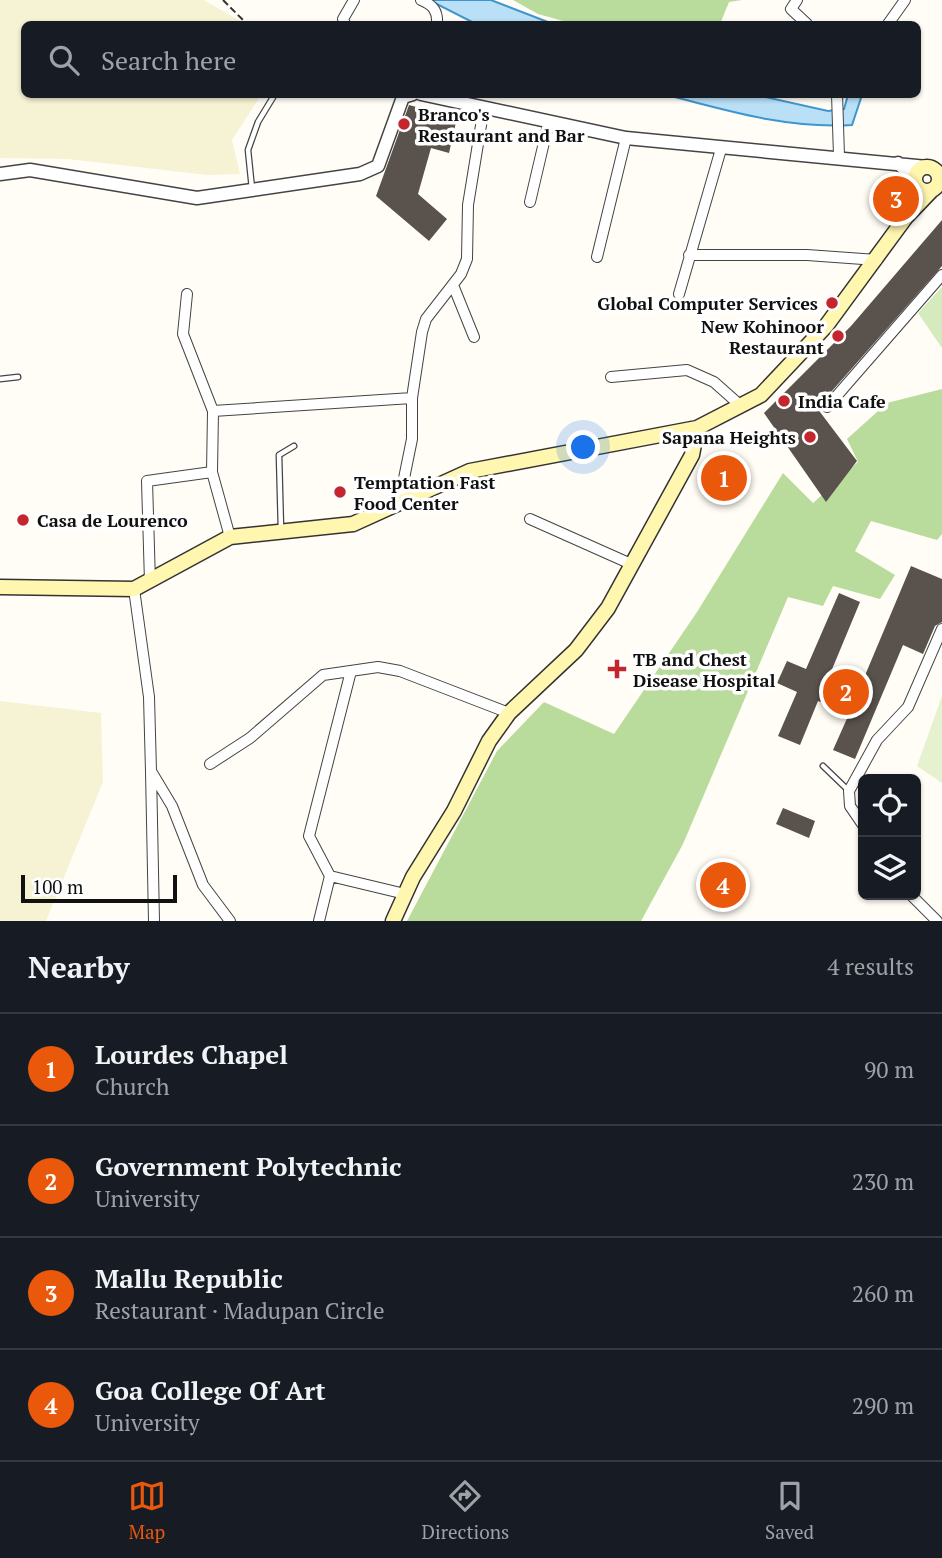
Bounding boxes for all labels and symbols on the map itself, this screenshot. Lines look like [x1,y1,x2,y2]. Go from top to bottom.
place label: Branco's Restaurant and Bar [418,102,585,147]
marker: Branco's Restaurant and Bar [396,116,412,132]
pin: 3 [873,173,919,225]
place label: Global Computer Services [597,291,818,315]
marker: Global Computer Services [824,295,840,311]
place label: New Kohinoor Restaurant [701,314,824,359]
marker: New Kohinoor Restaurant [830,328,846,344]
place label: India Cafe [798,389,886,413]
marker: India Cafe [776,393,792,409]
place label: Sapana Heights [662,425,796,449]
marker: Sapana Heights [802,429,818,445]
your location [566,430,600,464]
pin: 1 [701,452,747,504]
place label: Temptation Fast Food Center [354,470,495,515]
marker: Temptation Fast Food Center [332,484,348,500]
place label: Casa de Lourenco [37,508,188,532]
marker: Casa de Lourenco [15,512,31,528]
place label: TB and Chest Disease Hospital [633,647,776,692]
marker: TB and Chest Disease Hospital [607,659,627,679]
pin: 2 [823,666,869,718]
pin: 4 [700,859,746,911]
scale bar [21,872,177,904]

